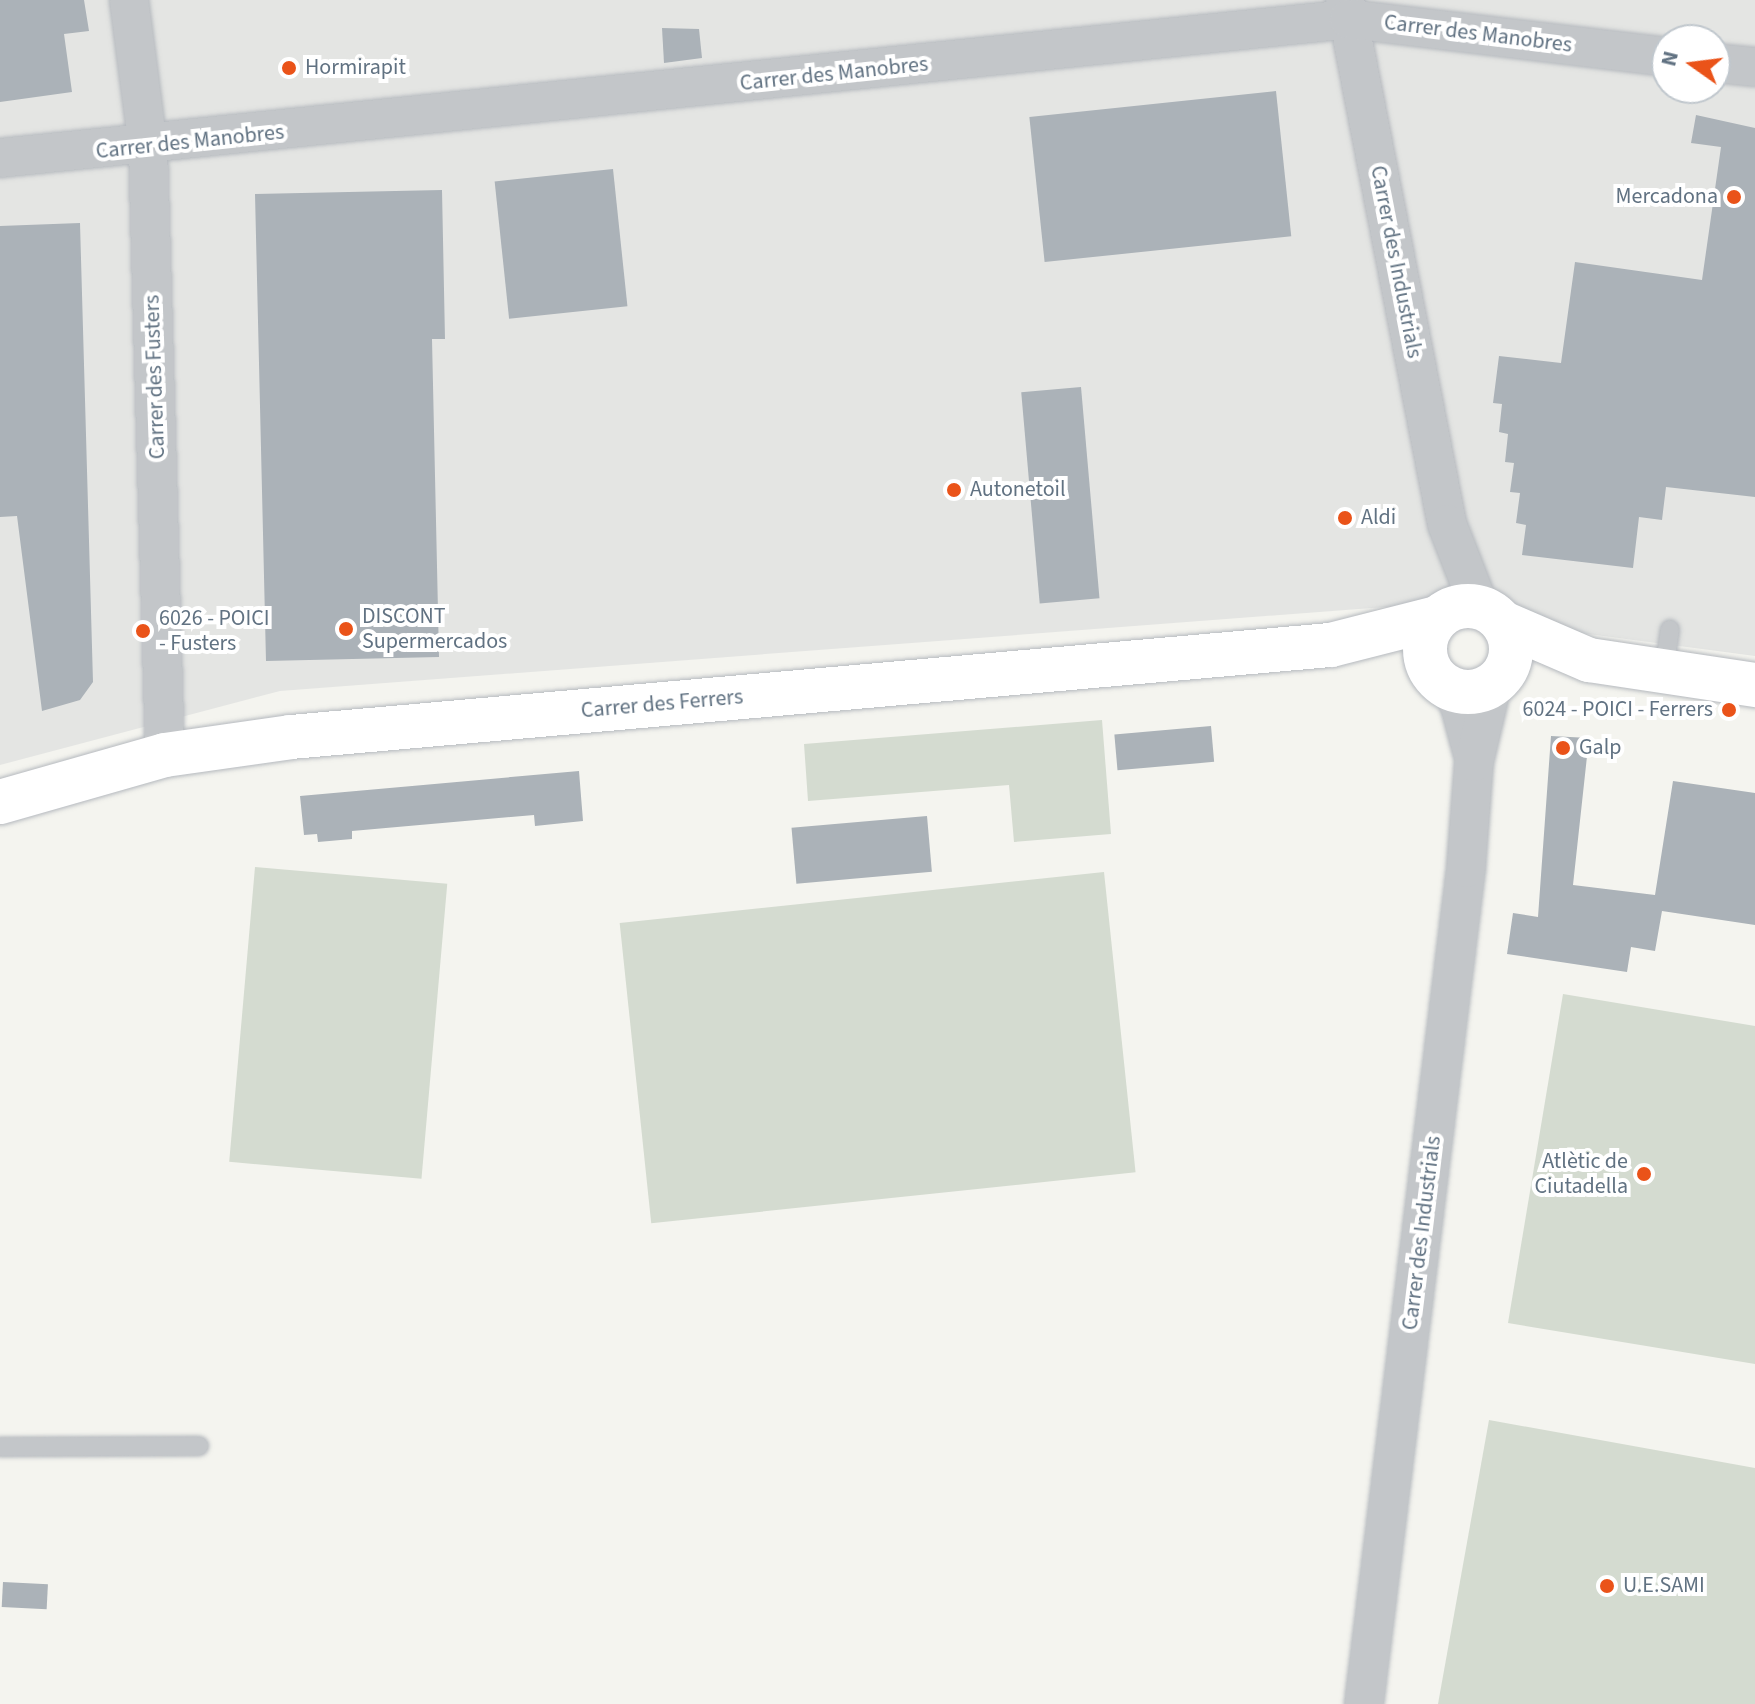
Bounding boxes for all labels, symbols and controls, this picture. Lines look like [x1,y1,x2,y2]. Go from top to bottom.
street label: Carrer des Manobres [1383,9,1573,59]
north arrow [1651,24,1731,104]
text: N [1652,48,1687,70]
street label: Carrer des Manobres [739,51,929,97]
place label: Hormirapit [305,55,406,81]
marker: Hormirapit [280,59,298,77]
street label: Carrer des Manobres [95,119,285,165]
street label: Carrer des Industrials [1364,163,1428,361]
place label: Mercadona [1616,184,1718,210]
marker: Mercadona [1725,188,1743,206]
street label: Carrer des Fusters [139,294,171,460]
place label: Autonetoil [970,477,1066,503]
marker: Autonetoil [945,481,963,499]
place label: Aldi [1361,505,1396,531]
marker: Aldi [1336,509,1354,527]
place label: DISCONT Supermercados [362,603,507,654]
place label: 6026 - POICI - Fusters [159,605,270,656]
marker: DISCONT Supermercados [337,620,355,638]
marker: 6026 - POICI - Fusters [134,622,152,640]
street label: Carrer des Ferrers [580,684,744,724]
place label: 6024 - POICI - Ferrers [1523,697,1713,723]
marker: 6024 - POICI - Ferrers [1720,701,1738,719]
place label: Galp [1579,735,1621,761]
marker: Galp [1554,739,1572,757]
street label: Carrer des Industrials [1397,1134,1447,1332]
place label: Atlètic de Ciutadella [1535,1148,1628,1200]
marker: Atlètic de Ciutadella [1635,1165,1653,1183]
place label: U.E.SAMI [1623,1573,1705,1599]
marker: U.E.SAMI [1598,1577,1616,1595]

